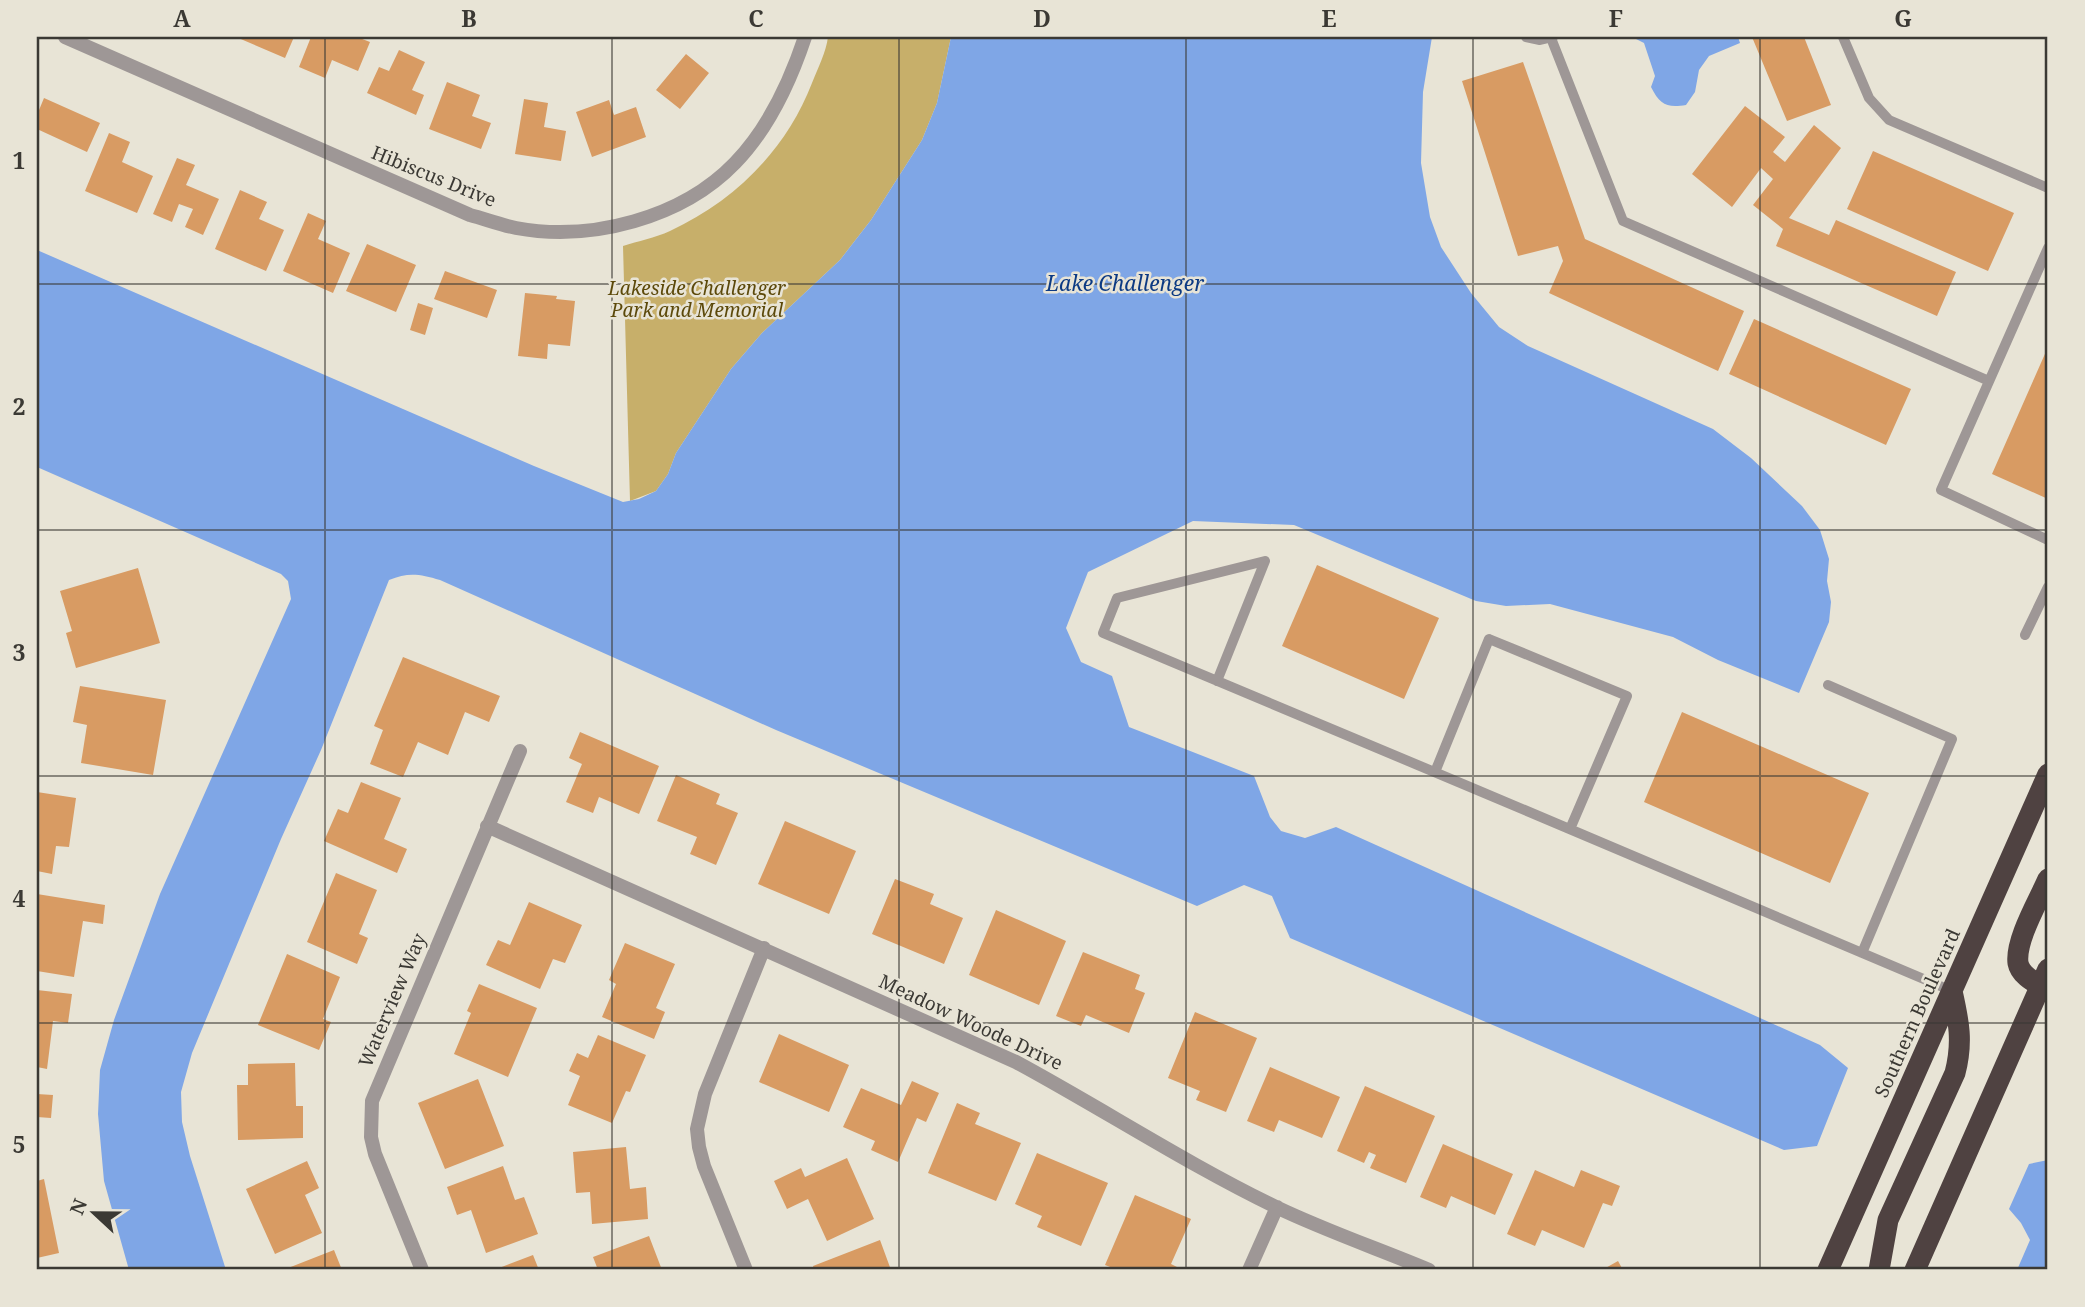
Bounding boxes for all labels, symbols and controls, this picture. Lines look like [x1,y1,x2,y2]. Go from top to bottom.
text: A [173,2,191,34]
text: B [461,2,477,34]
text: C [748,2,764,34]
text: D [1033,2,1051,34]
text: E [1321,2,1337,34]
text: F [1609,2,1623,34]
text: G [1894,2,1912,34]
street label: Hibiscus Drive [368,139,500,213]
text: 1 [13,144,26,176]
water label: Lake Challenger [1045,269,1204,297]
park label: Lakeside Challenger Park and Memorial [607,275,786,323]
text: 2 [13,390,26,422]
text: 3 [13,636,26,668]
text: 4 [13,882,26,914]
street label: Southern Boulevard [1868,924,1966,1102]
street label: Waterview Way [352,929,432,1071]
street label: Meadow Woode Drive [875,968,1067,1076]
text: 5 [13,1128,26,1160]
north arrow [60,1178,130,1248]
text: N [63,1195,93,1218]

